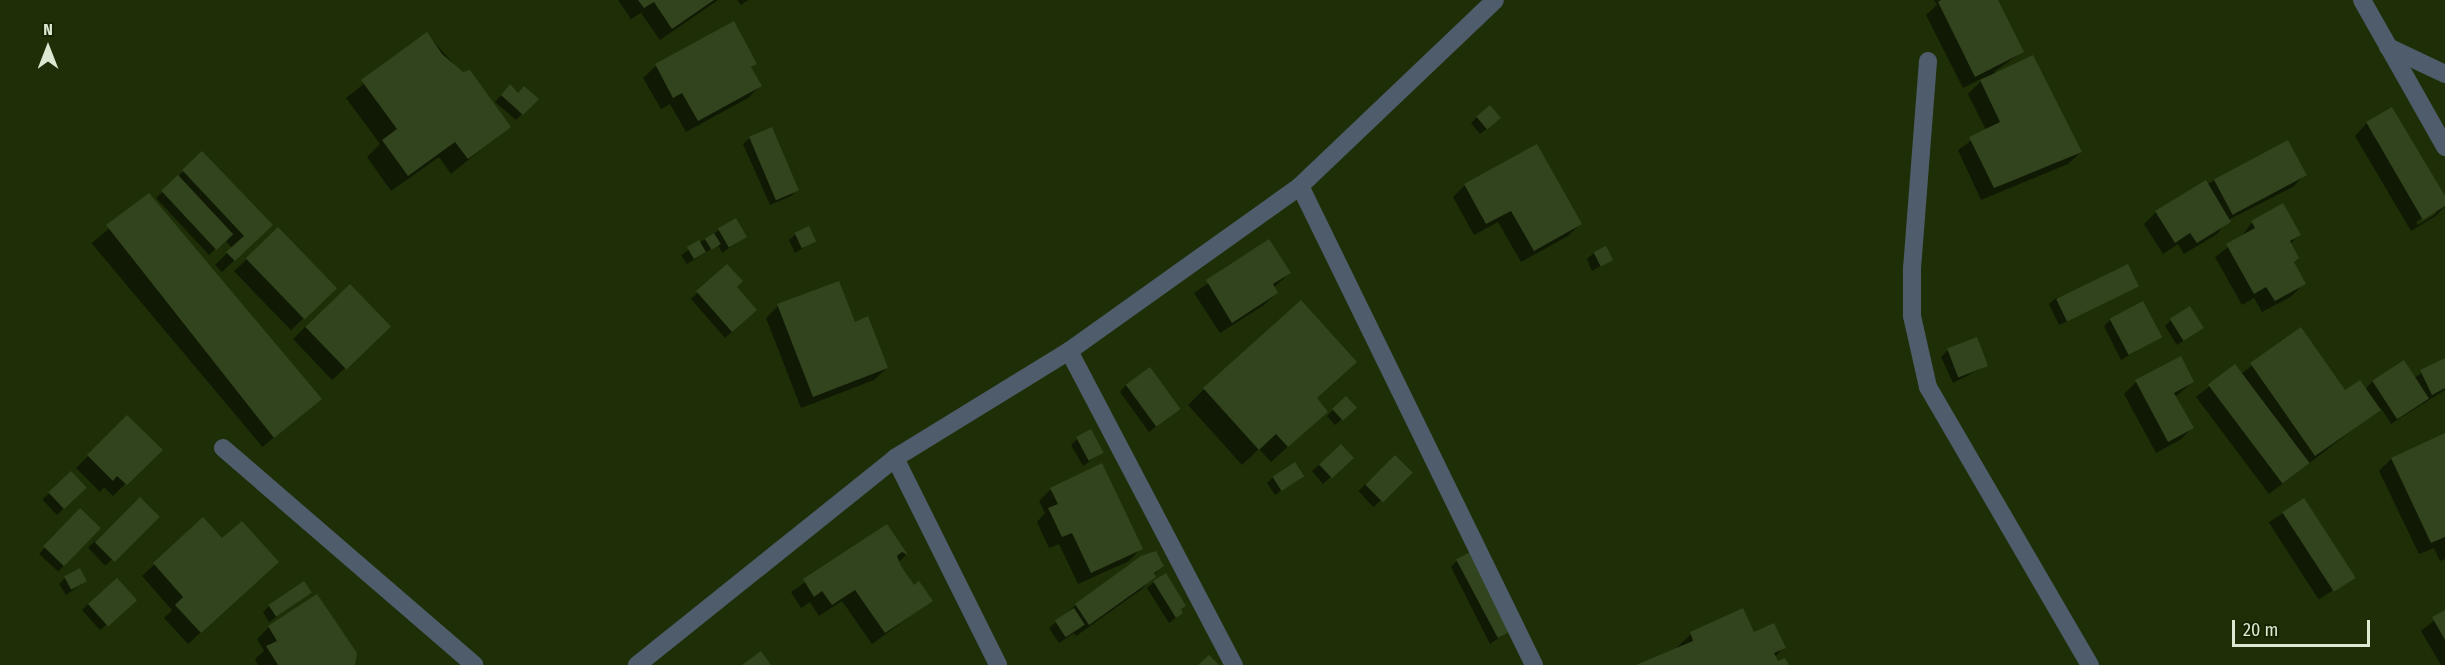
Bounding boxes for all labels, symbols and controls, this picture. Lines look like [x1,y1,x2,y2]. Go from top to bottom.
north arrow [18,18,78,78]
text: N [43,20,53,39]
scale bar [2235,608,2373,646]
text: 20 m [2243,619,2278,641]

